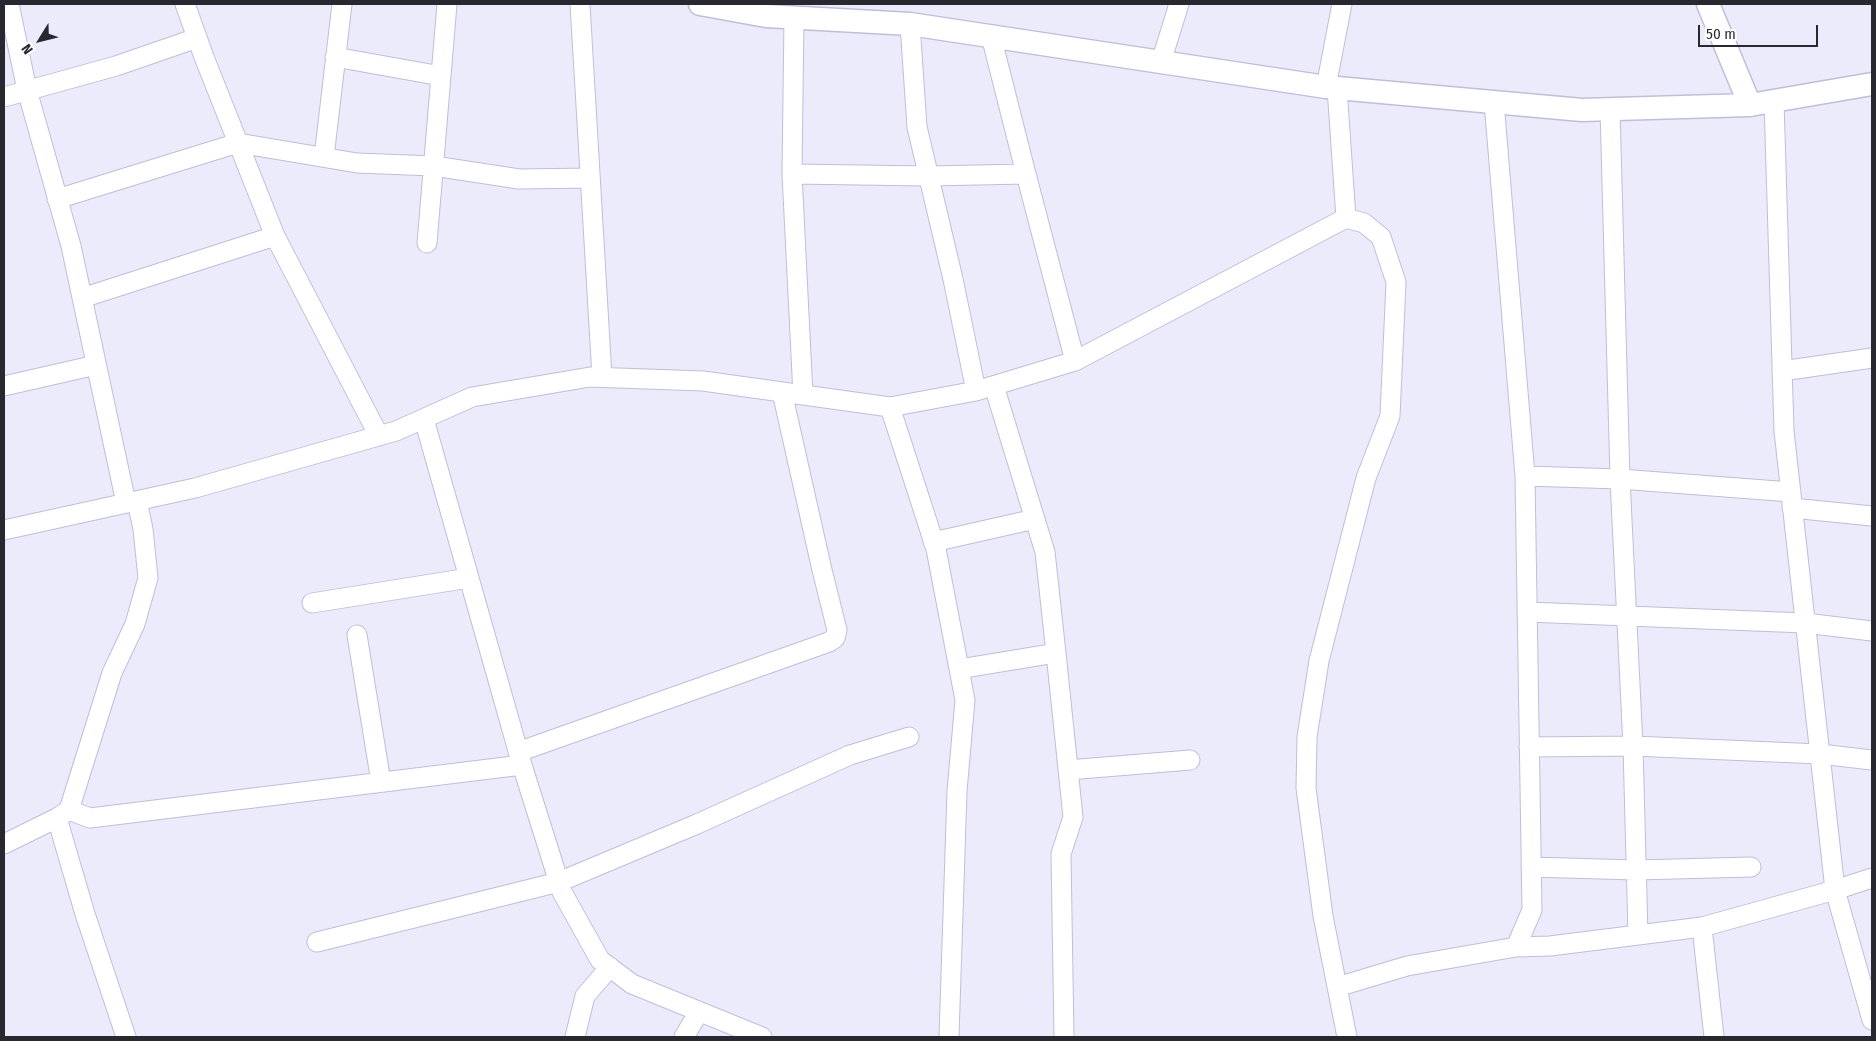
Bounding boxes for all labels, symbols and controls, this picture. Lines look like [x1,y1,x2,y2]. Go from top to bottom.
north arrow [15,15,65,65]
scale bar [1701,15,1821,47]
text: 50 m [1706,25,1736,43]
text: N [18,41,37,58]

